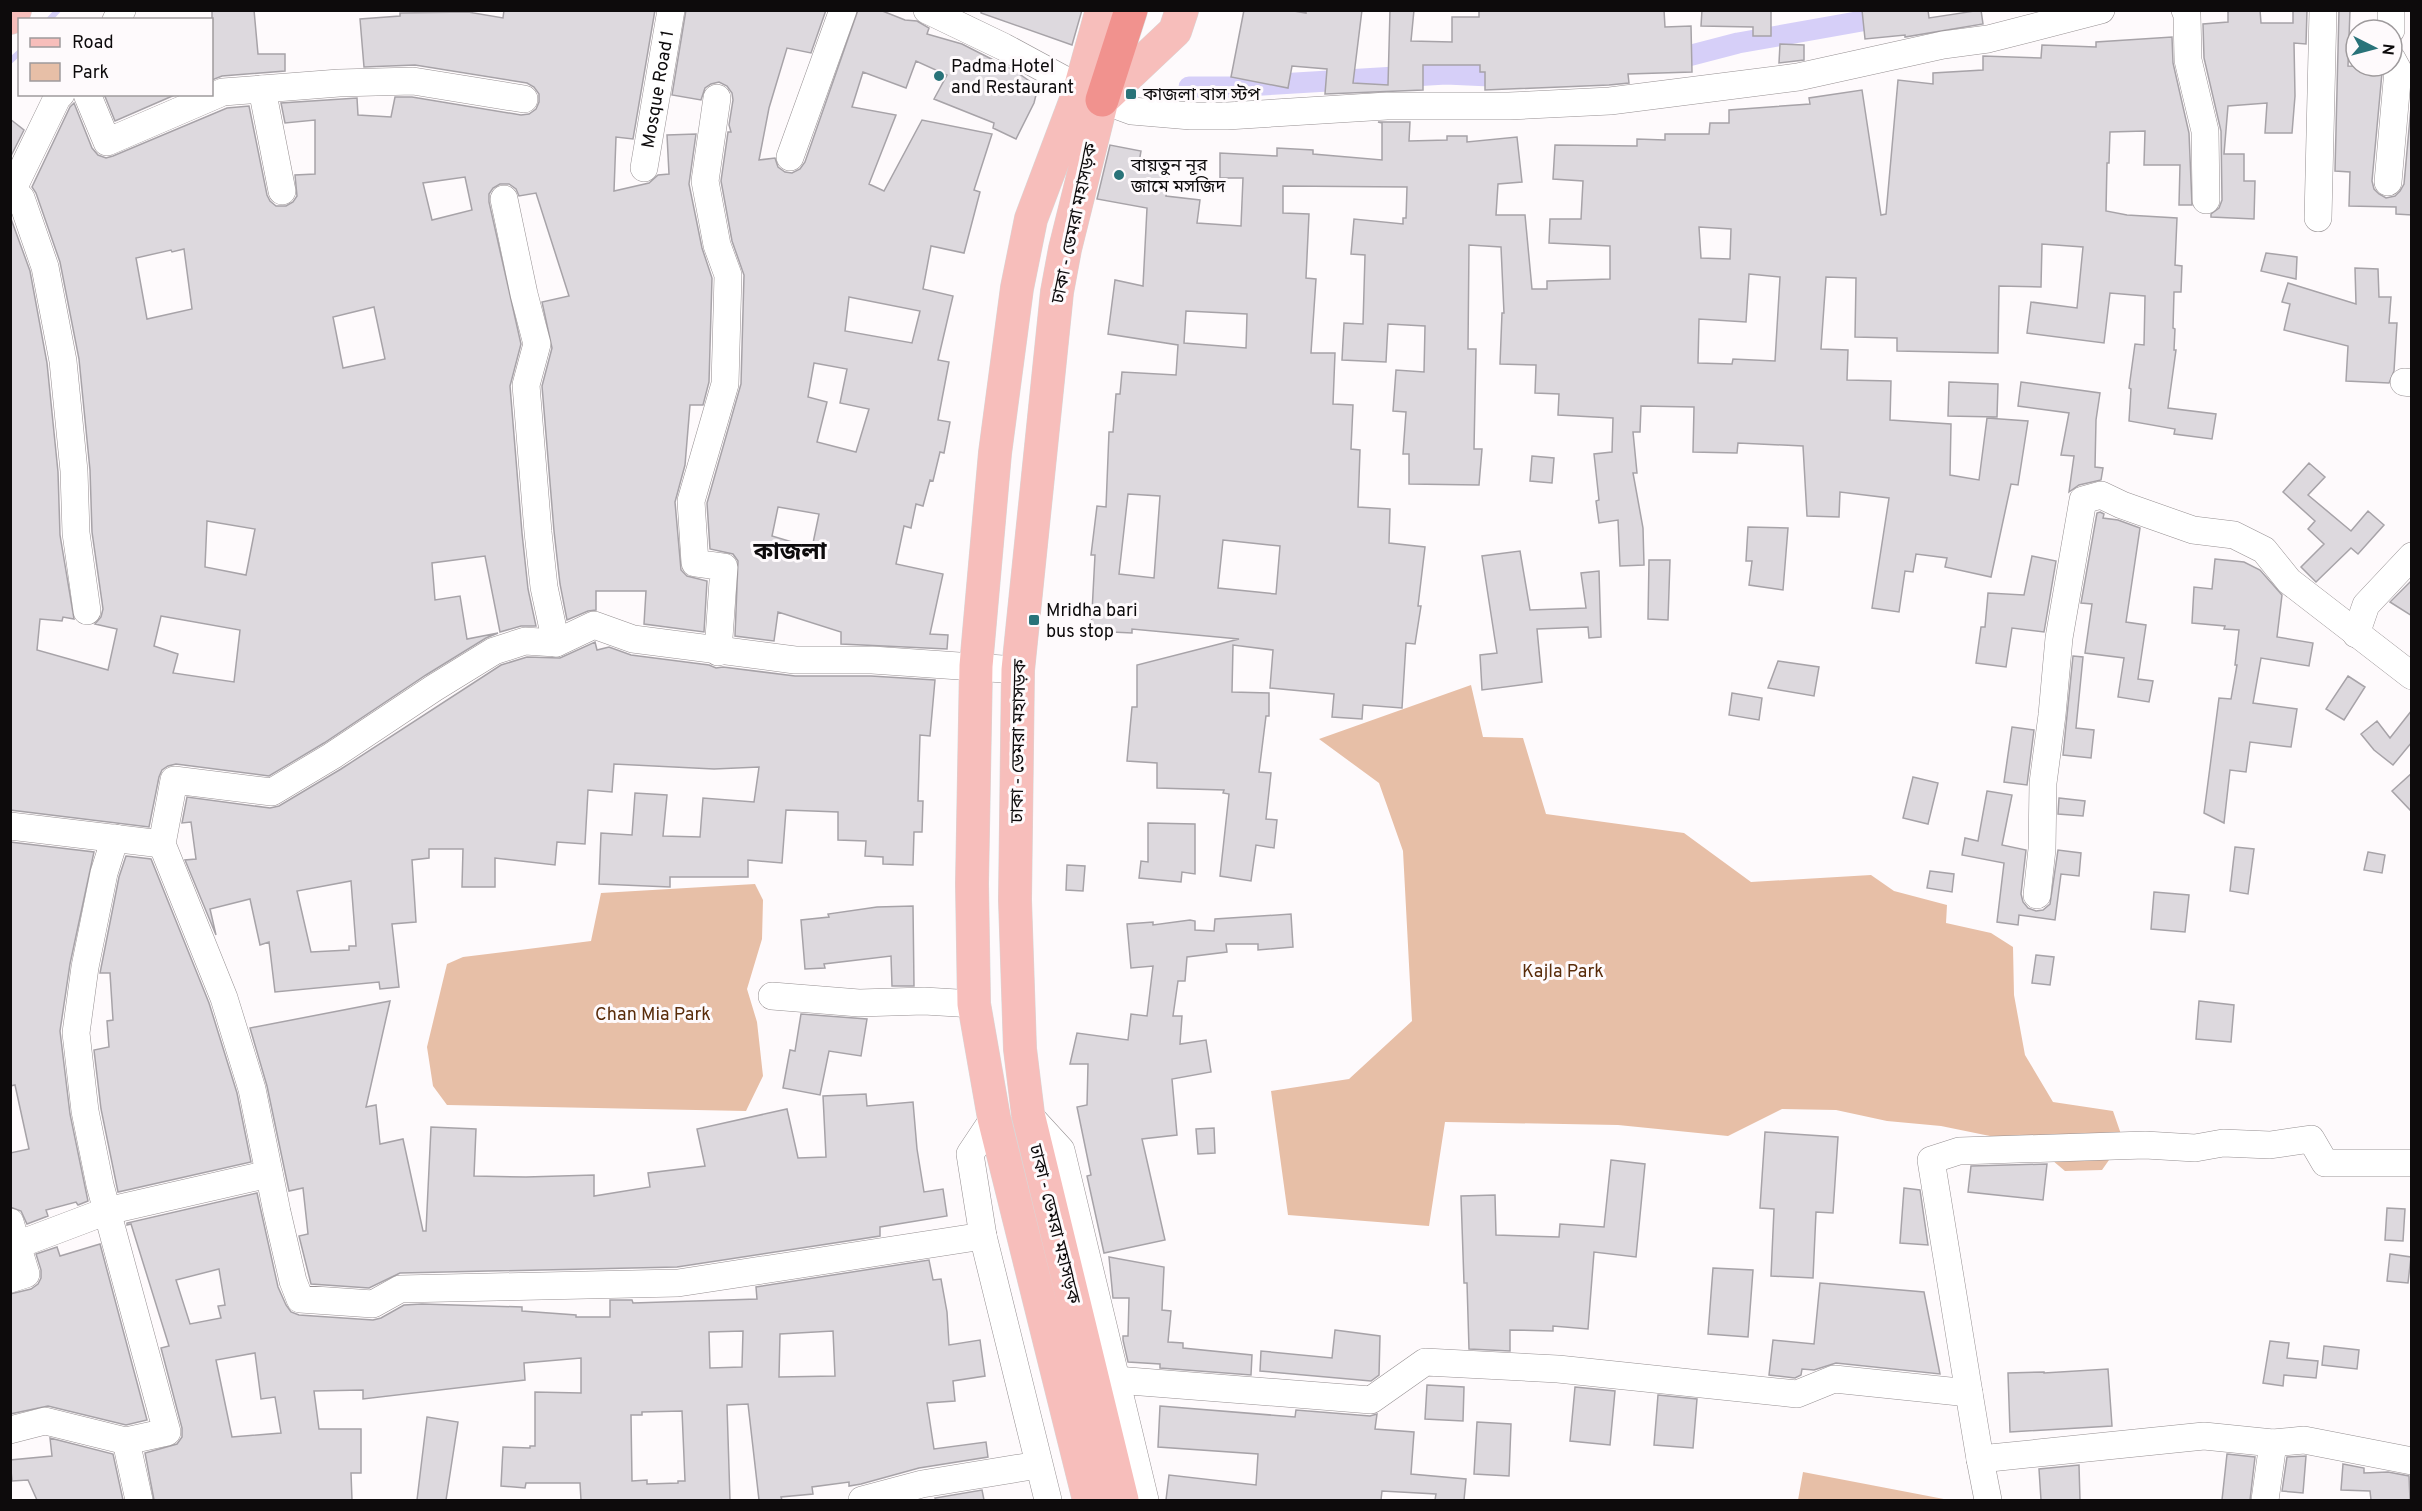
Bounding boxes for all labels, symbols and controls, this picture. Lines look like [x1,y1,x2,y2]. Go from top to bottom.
legend [18,18,213,96]
north arrow [2344,18,2404,78]
street label: Mosque Road 1 [638,29,680,150]
text: Road [72,32,114,55]
text: N [2376,43,2397,56]
place label: Padma Hotel and Restaurant [951,56,1074,100]
text: Park [72,62,109,85]
marker: Padma Hotel and Restaurant [932,69,946,83]
place label: কাজলা বাস স্টপ [1142,84,1261,107]
marker: কাজলা বাস স্টপ [1124,87,1138,101]
street label: ঢাকা - ডেমরা মহাসড়ক [1047,140,1104,307]
place label: বায়তুন নূর জামে মসজিদ [1130,155,1227,199]
marker: বায়তুন নূর জামে মসজিদ [1112,168,1126,182]
district label: কাজলা [753,538,828,568]
place label: Mridha bari bus stop [1046,600,1138,644]
marker: Mridha bari bus stop [1027,613,1041,627]
street label: ঢাকা - ডেমরা মহাসড়ক [1007,659,1032,824]
park label: Kajla Park [1522,961,1604,984]
park label: Chan Mia Park [595,1004,711,1027]
street label: ঢাকা - ডেমরা মহাসড়ক [1022,1141,1085,1307]

